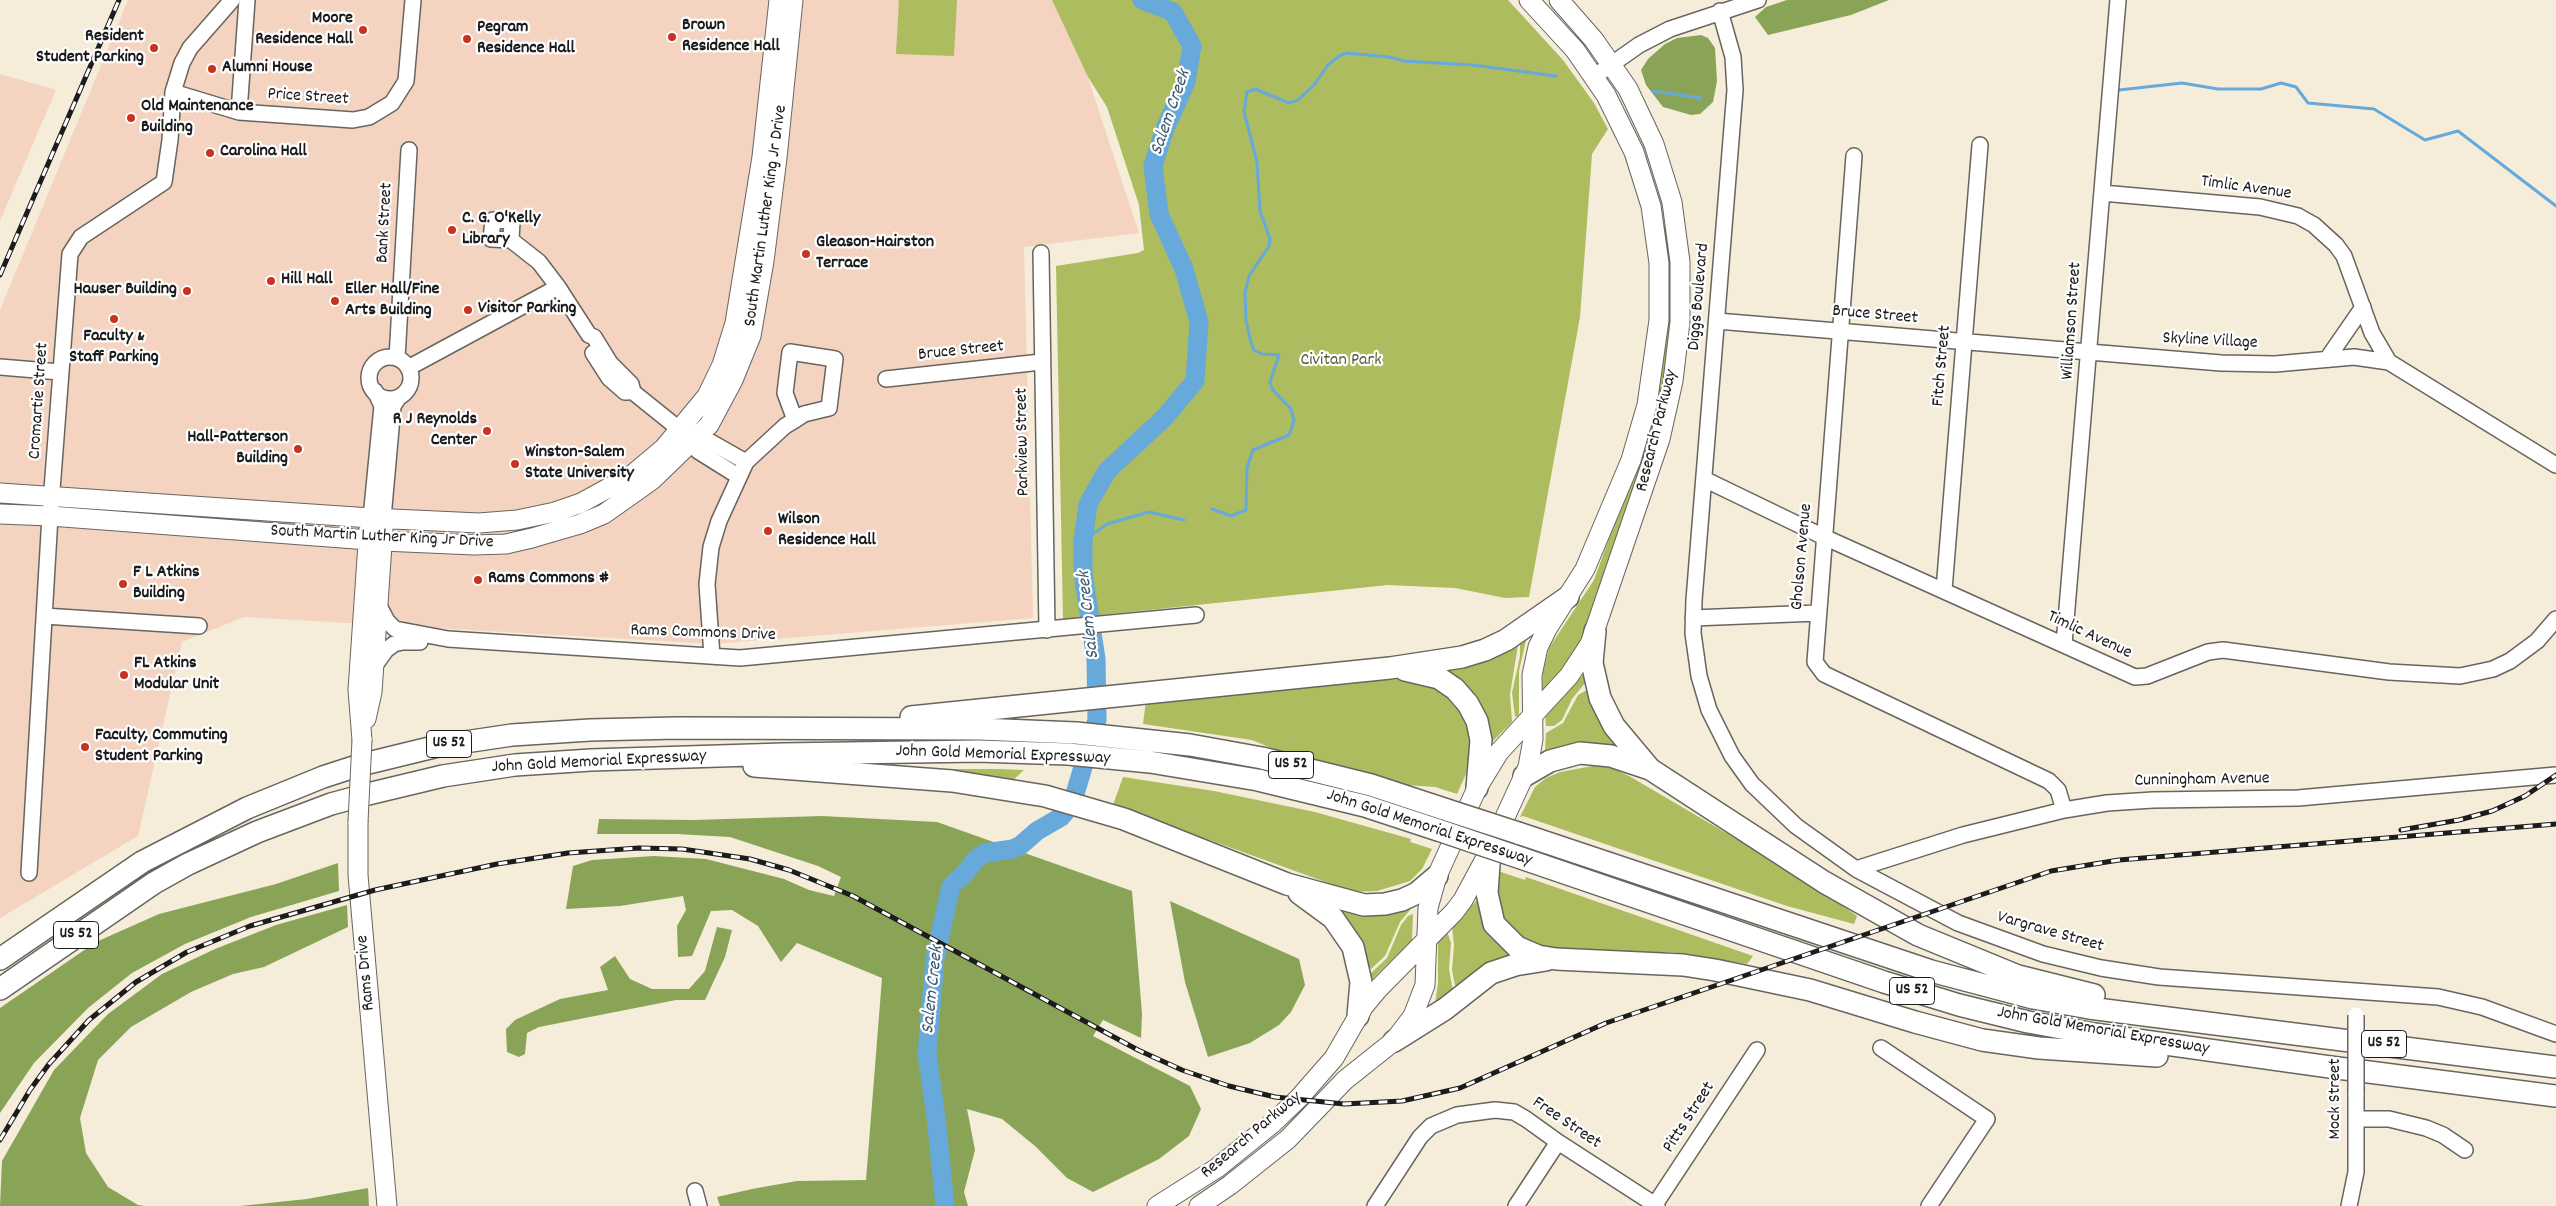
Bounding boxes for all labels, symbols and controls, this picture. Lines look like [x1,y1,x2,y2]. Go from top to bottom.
place label: Moore Residence Hall [255,9,353,52]
place label: Brown Residence Hall [682,16,780,58]
place label: Pegram Residence Hall [477,18,575,60]
marker: Moore Residence Hall [357,24,369,36]
place label: Resident Student Parking [36,27,144,70]
marker: Brown Residence Hall [666,31,678,43]
marker: Pegram Residence Hall [461,33,473,45]
marker: Resident Student Parking [148,42,160,54]
place label: Alumni House [222,58,312,80]
marker: Alumni House [206,63,218,75]
water label: Salem Creek [1147,67,1197,159]
street label: Price Street [267,84,349,112]
place label: Old Maintenance Building [141,97,254,140]
street label: South Martin Luther King Jr Drive [741,104,793,328]
marker: Old Maintenance Building [125,112,137,124]
place label: Carolina Hall [220,142,307,164]
marker: Carolina Hall [204,147,216,159]
street label: Timlic Avenue [2199,172,2293,206]
street label: Bank Street [373,182,399,264]
place label: C. G. O'Kelly Library [462,209,540,252]
marker: C. G. O'Kelly Library [446,224,458,236]
place label: Gleason-Hairston Terrace [816,233,934,276]
street label: Diggs Boulevard [1685,242,1715,352]
marker: Gleason-Hairston Terrace [800,248,812,260]
street label: Williamson Street [2058,261,2088,381]
place label: Hill Hall [281,270,332,292]
marker: Hill Hall [265,275,277,287]
place label: Hauser Building [73,280,177,302]
place label: Eller Hall/Fine Arts Building [345,280,439,322]
marker: Hauser Building [181,285,193,297]
marker: Eller Hall/Fine Arts Building [329,295,341,307]
place label: Visitor Parking [478,299,576,321]
street label: Bruce Street [1831,301,1919,331]
marker: Visitor Parking [462,304,474,316]
marker: Faculty & Staff Parking [108,313,120,325]
street label: Fitch Street [1929,325,1957,407]
place label: Faculty & Staff Parking [69,327,159,369]
street label: Skyline Village [2162,329,2258,355]
street label: Bruce Street [917,337,1005,367]
street label: Cromartie Street [25,342,55,460]
park label: Civitan Park [1300,351,1382,373]
street label: Research Parkway [1632,368,1684,494]
street label: Parkview Street [1012,387,1036,497]
place label: R J Reynolds Center [393,410,477,452]
marker: R J Reynolds Center [481,425,493,437]
place label: Hall-Patterson Building [187,428,288,470]
marker: Hall-Patterson Building [292,443,304,455]
place label: Winston-Salem State University [525,443,634,486]
marker: Winston-Salem State University [509,458,521,470]
street label: Gholson Avenue [1788,503,1818,611]
place label: Wilson Residence Hall [778,510,876,552]
street label: South Martin Luther King Jr Drive [270,521,494,555]
marker: Wilson Residence Hall [762,525,774,537]
place label: F L Atkins Building [133,563,200,606]
place label: Rams Commons # [488,569,609,591]
water label: Salem Creek [1074,570,1106,660]
marker: Rams Commons # [472,574,484,586]
marker: F L Atkins Building [117,578,129,590]
street label: Timlic Avenue [2043,607,2135,665]
street label: Rams Commons Drive [630,621,776,647]
place label: FL Atkins Modular Unit [134,654,219,696]
marker: FL Atkins Modular Unit [118,669,130,681]
place label: Faculty, Commuting Student Parking [95,726,228,769]
road number: US 52 [426,731,472,758]
marker: Faculty, Commuting Student Parking [79,741,91,753]
street label: John Gold Memorial Expressway [895,741,1111,771]
street label: John Gold Memorial Expressway [491,747,707,779]
road number: US 52 [1268,752,1314,778]
street label: Cunningham Avenue [2134,769,2270,793]
street label: John Gold Memorial Expressway [1323,785,1535,873]
street label: Vargrave Street [1994,907,2106,959]
road number: US 52 [54,922,98,948]
street label: Rams Drive [353,934,381,1012]
water label: Salem Creek [918,945,950,1035]
road number: US 52 [1890,978,1934,1004]
street label: John Gold Memorial Expressway [1995,1003,2211,1061]
road number: US 52 [2362,1030,2406,1058]
street label: Mock Street [2326,1058,2348,1140]
street label: Pitts Street [1659,1078,1721,1158]
street label: Research Parkway [1197,1088,1307,1184]
street label: Free Street [1527,1093,1605,1155]

